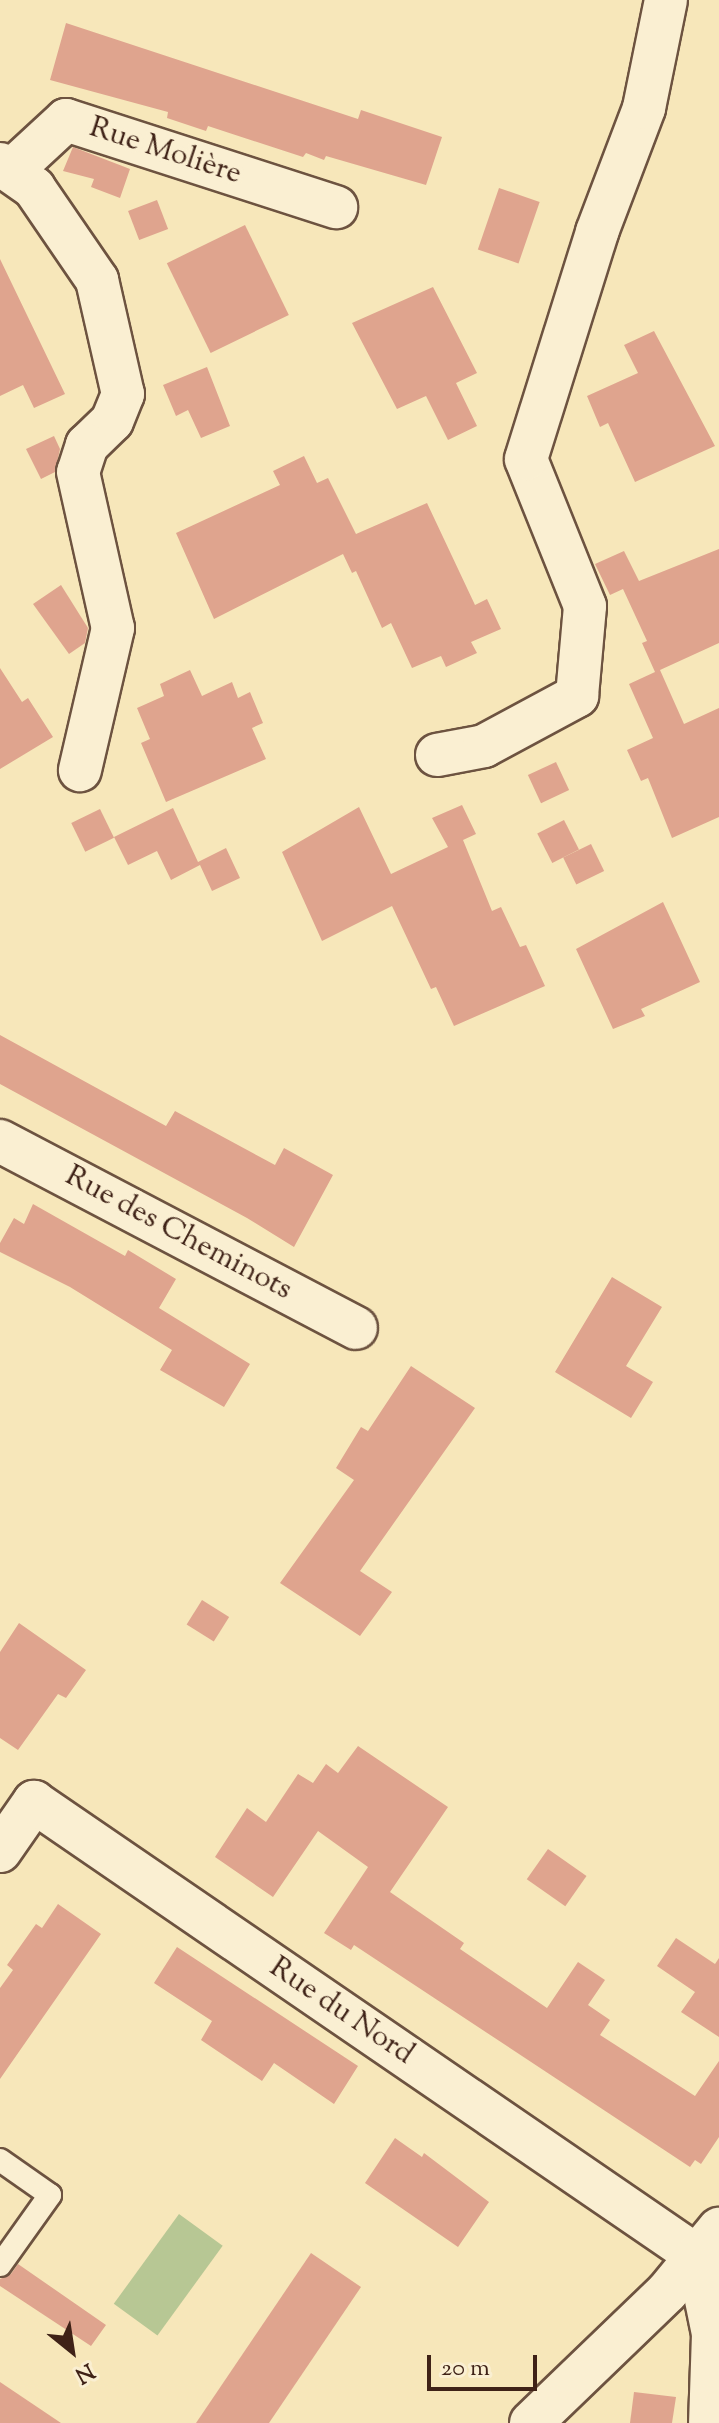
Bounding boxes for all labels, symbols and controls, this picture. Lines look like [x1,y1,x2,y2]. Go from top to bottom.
street label: Rue Molière [84,111,246,193]
street label: Rue des Cheminots [58,1159,298,1309]
street label: Rue du Nord [262,1950,420,2074]
north arrow [32,2311,112,2391]
scale bar [431,2339,541,2389]
text: 20 m [441,2352,490,2386]
text: N [68,2354,100,2390]

